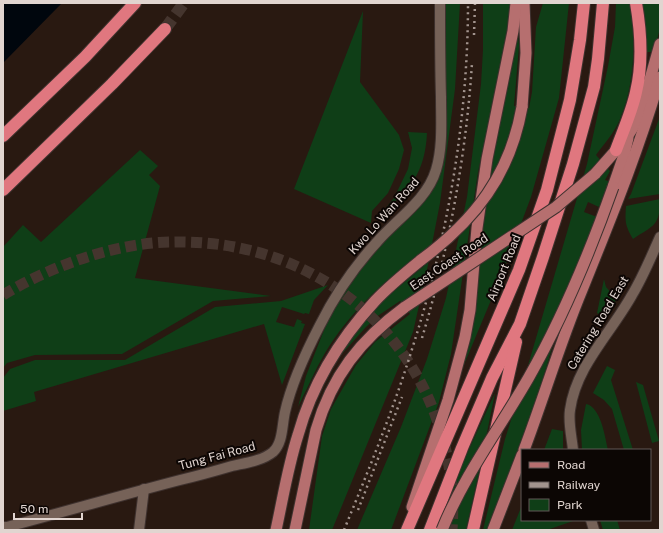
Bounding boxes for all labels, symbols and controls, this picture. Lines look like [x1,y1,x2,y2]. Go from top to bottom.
street label: Kwo Lo Wan Road [346,175,422,257]
street label: East Coast Road [407,231,491,293]
street label: Airport Road [484,233,524,303]
street label: Catering Road East [564,273,632,372]
street label: Tung Fai Road [177,439,257,473]
legend [521,449,651,521]
text: Road [557,458,585,472]
text: Railway [557,478,601,492]
scale bar [14,495,82,521]
text: Park [557,498,583,512]
text: 50 m [20,502,48,516]

